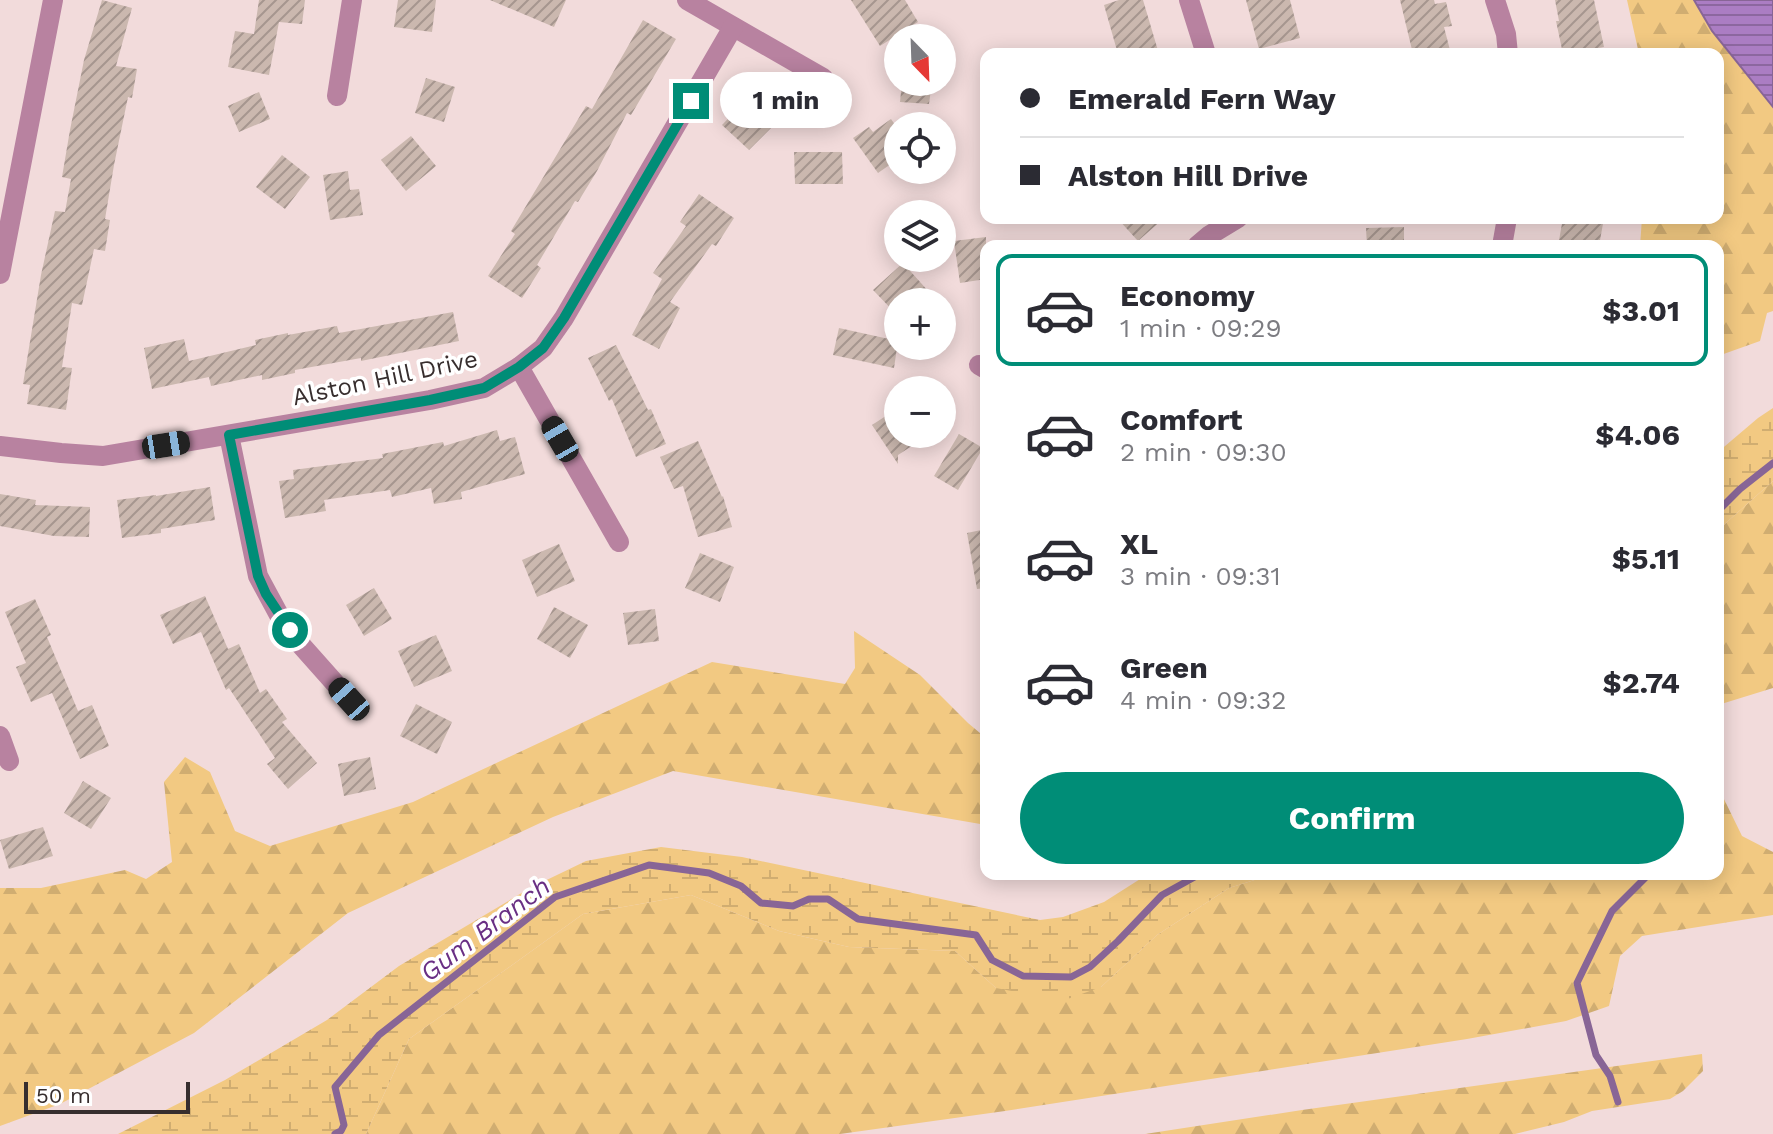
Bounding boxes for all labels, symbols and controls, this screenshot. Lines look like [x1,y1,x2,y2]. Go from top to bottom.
north arrow [884,24,956,96]
map controls [884,24,956,448]
callout: 1 min [719,73,851,129]
text: Emerald Fern Way [1068,81,1336,116]
route end [673,83,709,119]
text: 1 min [753,85,819,115]
button: locate [884,112,956,184]
text: Alston Hill Drive [1068,158,1308,193]
button: layers [884,200,956,272]
icon: car [1024,274,1096,346]
text: Economy [1120,278,1255,313]
button: + [884,288,956,360]
text: $3.01 [1602,293,1680,328]
text: 1 min · 09:29 [1120,313,1282,343]
street label: Alston Hill Drive [290,345,480,411]
button: − [884,376,956,448]
icon: car [1024,398,1096,470]
text: Comfort [1120,402,1242,437]
car [538,412,582,466]
text: $4.06 [1595,417,1680,452]
car [140,429,192,461]
text: 2 min · 09:30 [1120,437,1287,467]
icon: car [1024,522,1096,594]
text: XL [1120,526,1158,561]
text: $5.11 [1612,541,1680,576]
text: 3 min · 09:31 [1120,561,1281,591]
route start [272,612,308,648]
icon: car [1024,646,1096,718]
text: Green [1120,650,1208,685]
text: $2.74 [1603,665,1680,700]
car [324,673,374,725]
text: 4 min · 09:32 [1120,685,1286,715]
button: Confirm [1020,772,1684,864]
water label: Gum Branch [414,871,556,987]
scale bar [24,1078,190,1114]
text: 50 m [36,1083,91,1108]

